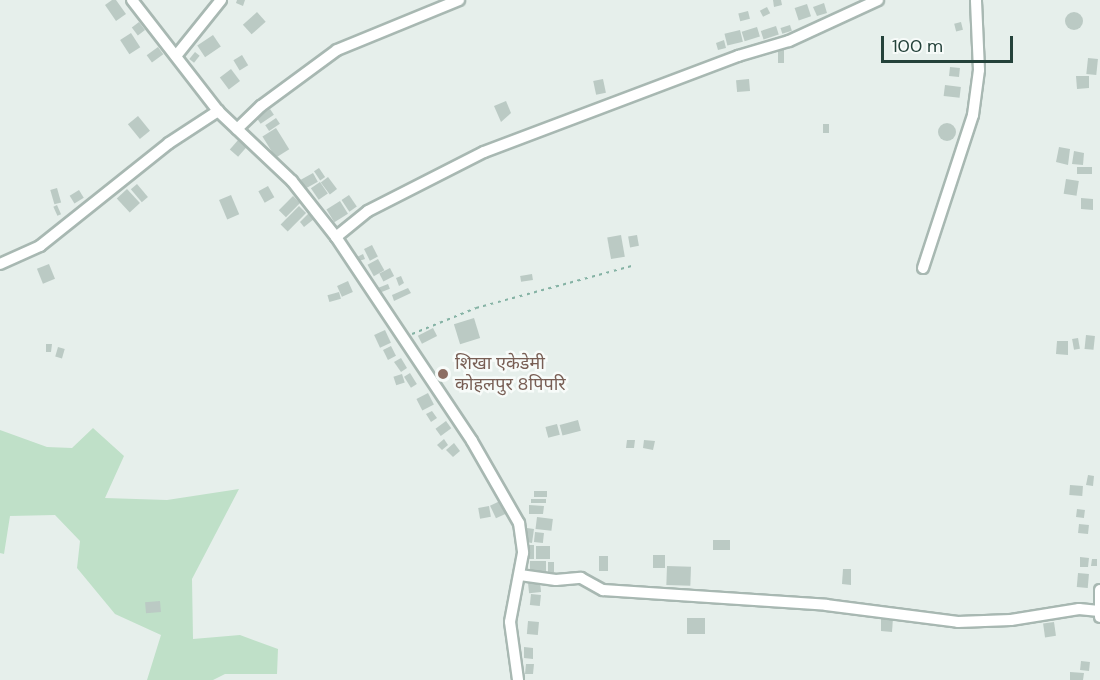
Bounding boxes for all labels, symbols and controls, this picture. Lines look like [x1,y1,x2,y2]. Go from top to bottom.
scale bar [884,24,1016,62]
text: 100 m [892,34,943,58]
place label: शिखा एकेडेमी कोहलपुर 8पिपरि [455,353,566,395]
marker: शिखा एकेडेमी कोहलपुर 8पिपरि [436,367,450,381]

